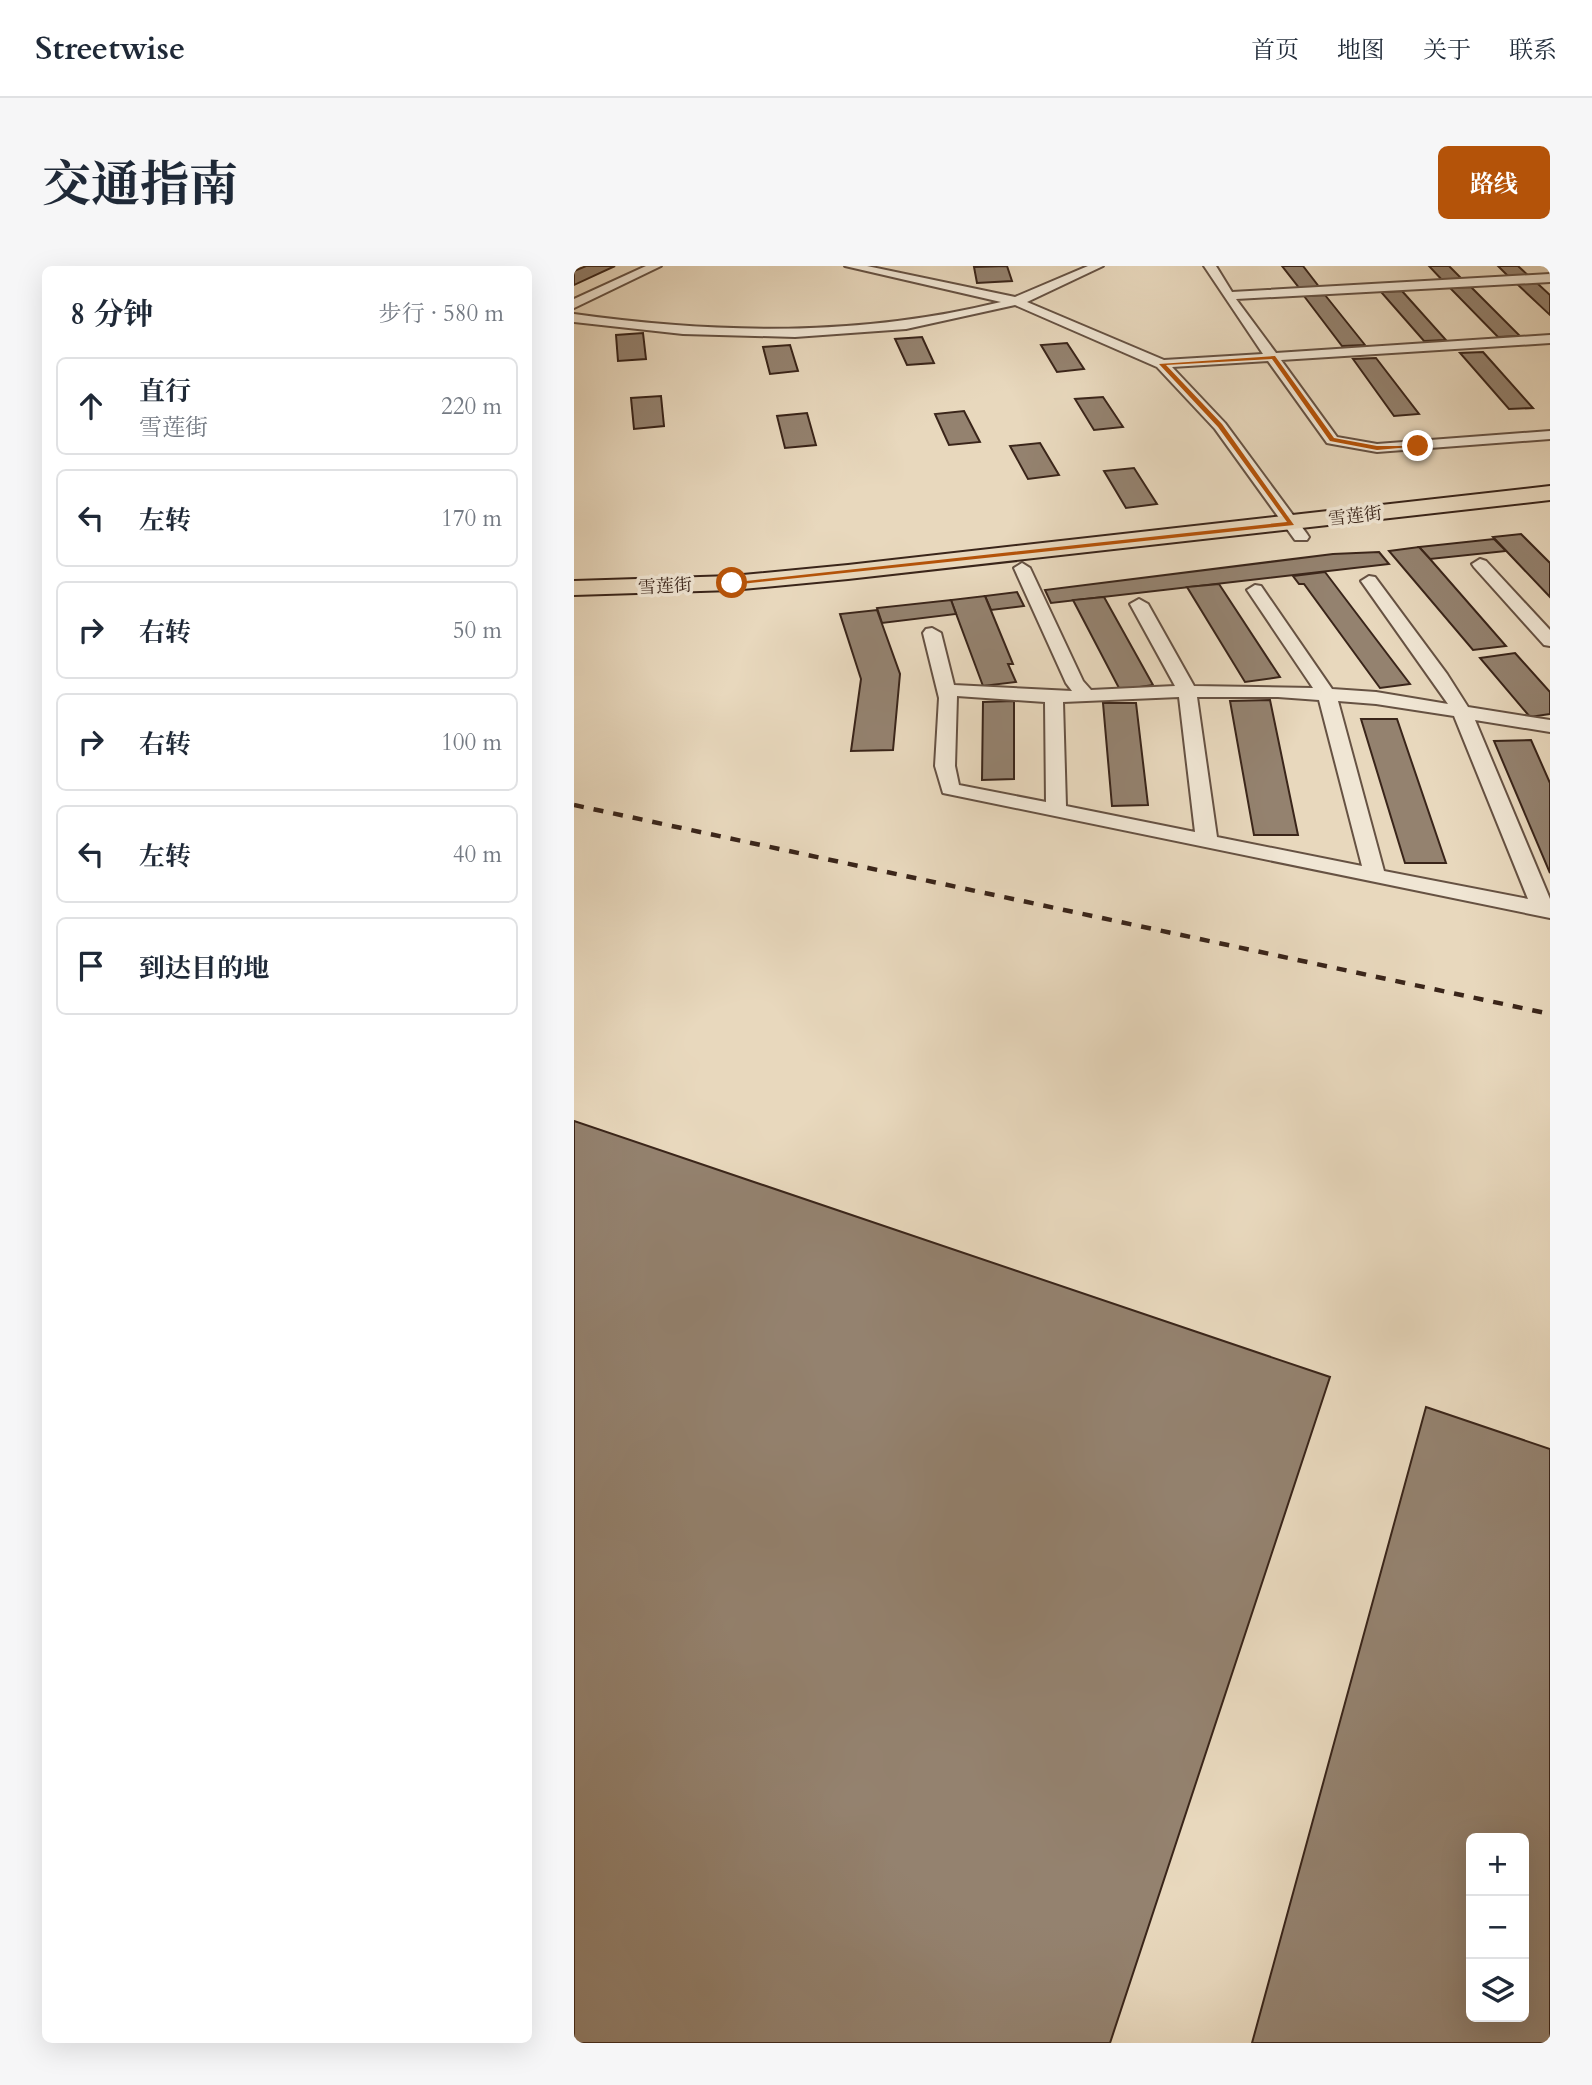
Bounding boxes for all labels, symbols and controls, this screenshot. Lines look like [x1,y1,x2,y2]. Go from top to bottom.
text: Streetwise [35,26,185,71]
text: 首页 [1251,34,1299,67]
text: 地图 [1337,34,1385,67]
text: 关于 [1423,34,1471,67]
text: 联系 [1509,34,1557,67]
button: 路线 [1438,146,1550,219]
text: 交通指南 [42,152,238,219]
text: 8 分钟 [70,294,153,335]
text: 步行 · 580 m [379,298,504,329]
text: 直行 [139,374,191,409]
icon: ahead [72,387,110,425]
text: 220 m [441,391,502,422]
text: 雪莲街 [139,412,208,443]
route end [1402,430,1433,461]
icon: left [72,499,110,537]
street label: 雪莲街 [1327,501,1383,532]
text: 左转 [139,503,191,538]
text: 170 m [441,503,502,534]
route start [716,567,747,598]
street label: 雪莲街 [637,573,693,600]
icon: right [72,611,110,649]
text: 右转 [139,615,191,650]
text: 50 m [453,615,502,646]
icon: right [72,723,110,761]
text: 右转 [139,727,191,762]
text: 100 m [441,727,502,758]
icon: left [72,835,110,873]
text: 左转 [139,839,191,874]
text: 40 m [453,839,502,870]
icon: arrive [72,947,110,985]
text: 到达目的地 [139,951,269,986]
map controls [1466,1833,1529,2022]
button: + [1466,1833,1529,1896]
button: − [1466,1896,1529,1959]
button: layers [1466,1959,1529,2022]

